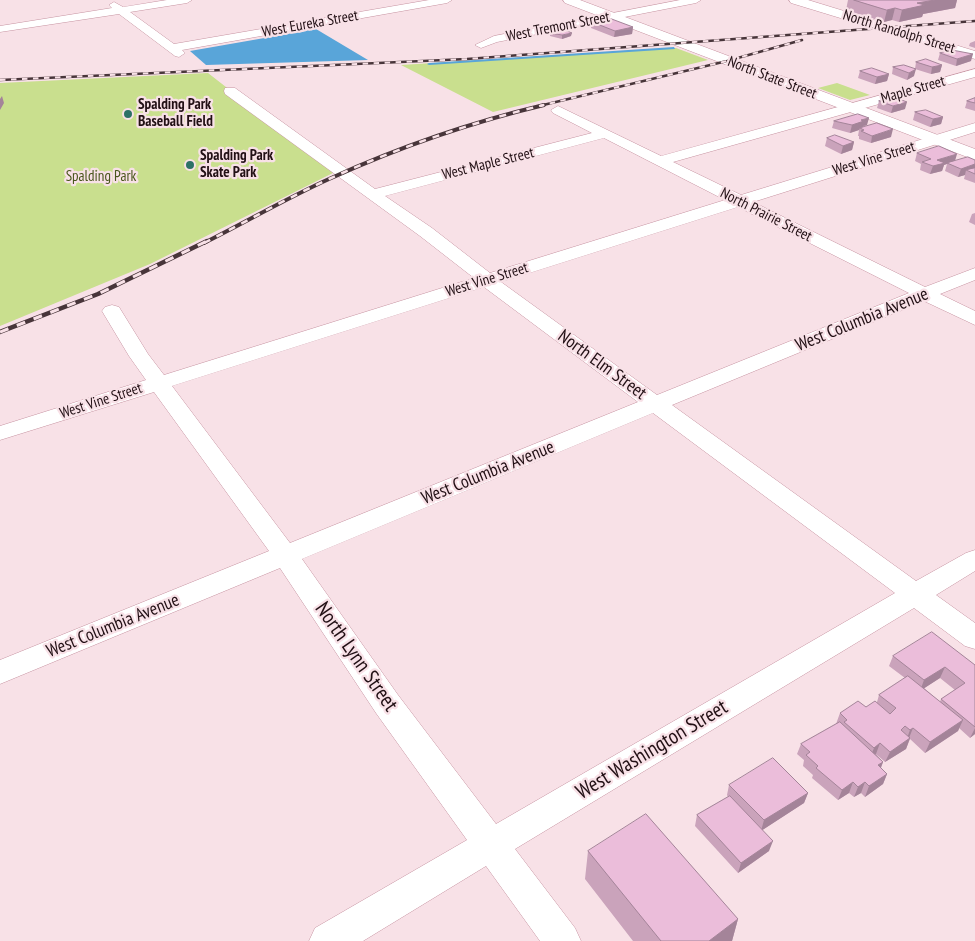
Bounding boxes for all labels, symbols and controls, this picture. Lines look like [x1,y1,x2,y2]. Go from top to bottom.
street label: North Randolph Street [841,6,957,58]
street label: West Eureka Street [260,7,360,41]
street label: West Tremont Street [505,8,611,46]
street label: North State Street [725,53,819,103]
street label: Maple Street [879,72,947,108]
place label: Spalding Park Baseball Field [138,96,213,131]
marker: Spalding Park Baseball Field [122,108,134,120]
street label: West Vine Street [831,138,917,180]
street label: West Maple Street [440,144,536,184]
place label: Spalding Park Skate Park [200,147,273,182]
marker: Spalding Park Skate Park [184,159,196,171]
park label: Spalding Park [66,168,136,186]
street label: North Prairie Street [717,184,815,246]
street label: West Vine Street [444,259,530,301]
street label: West Columbia Avenue [792,284,932,356]
street label: North Elm Street [553,326,651,404]
street label: West Vine Street [58,379,144,423]
street label: West Columbia Avenue [418,437,558,509]
street label: West Columbia Avenue [43,590,183,662]
street label: North Lynn Street [309,598,403,716]
street label: West Washington Street [572,695,732,805]

